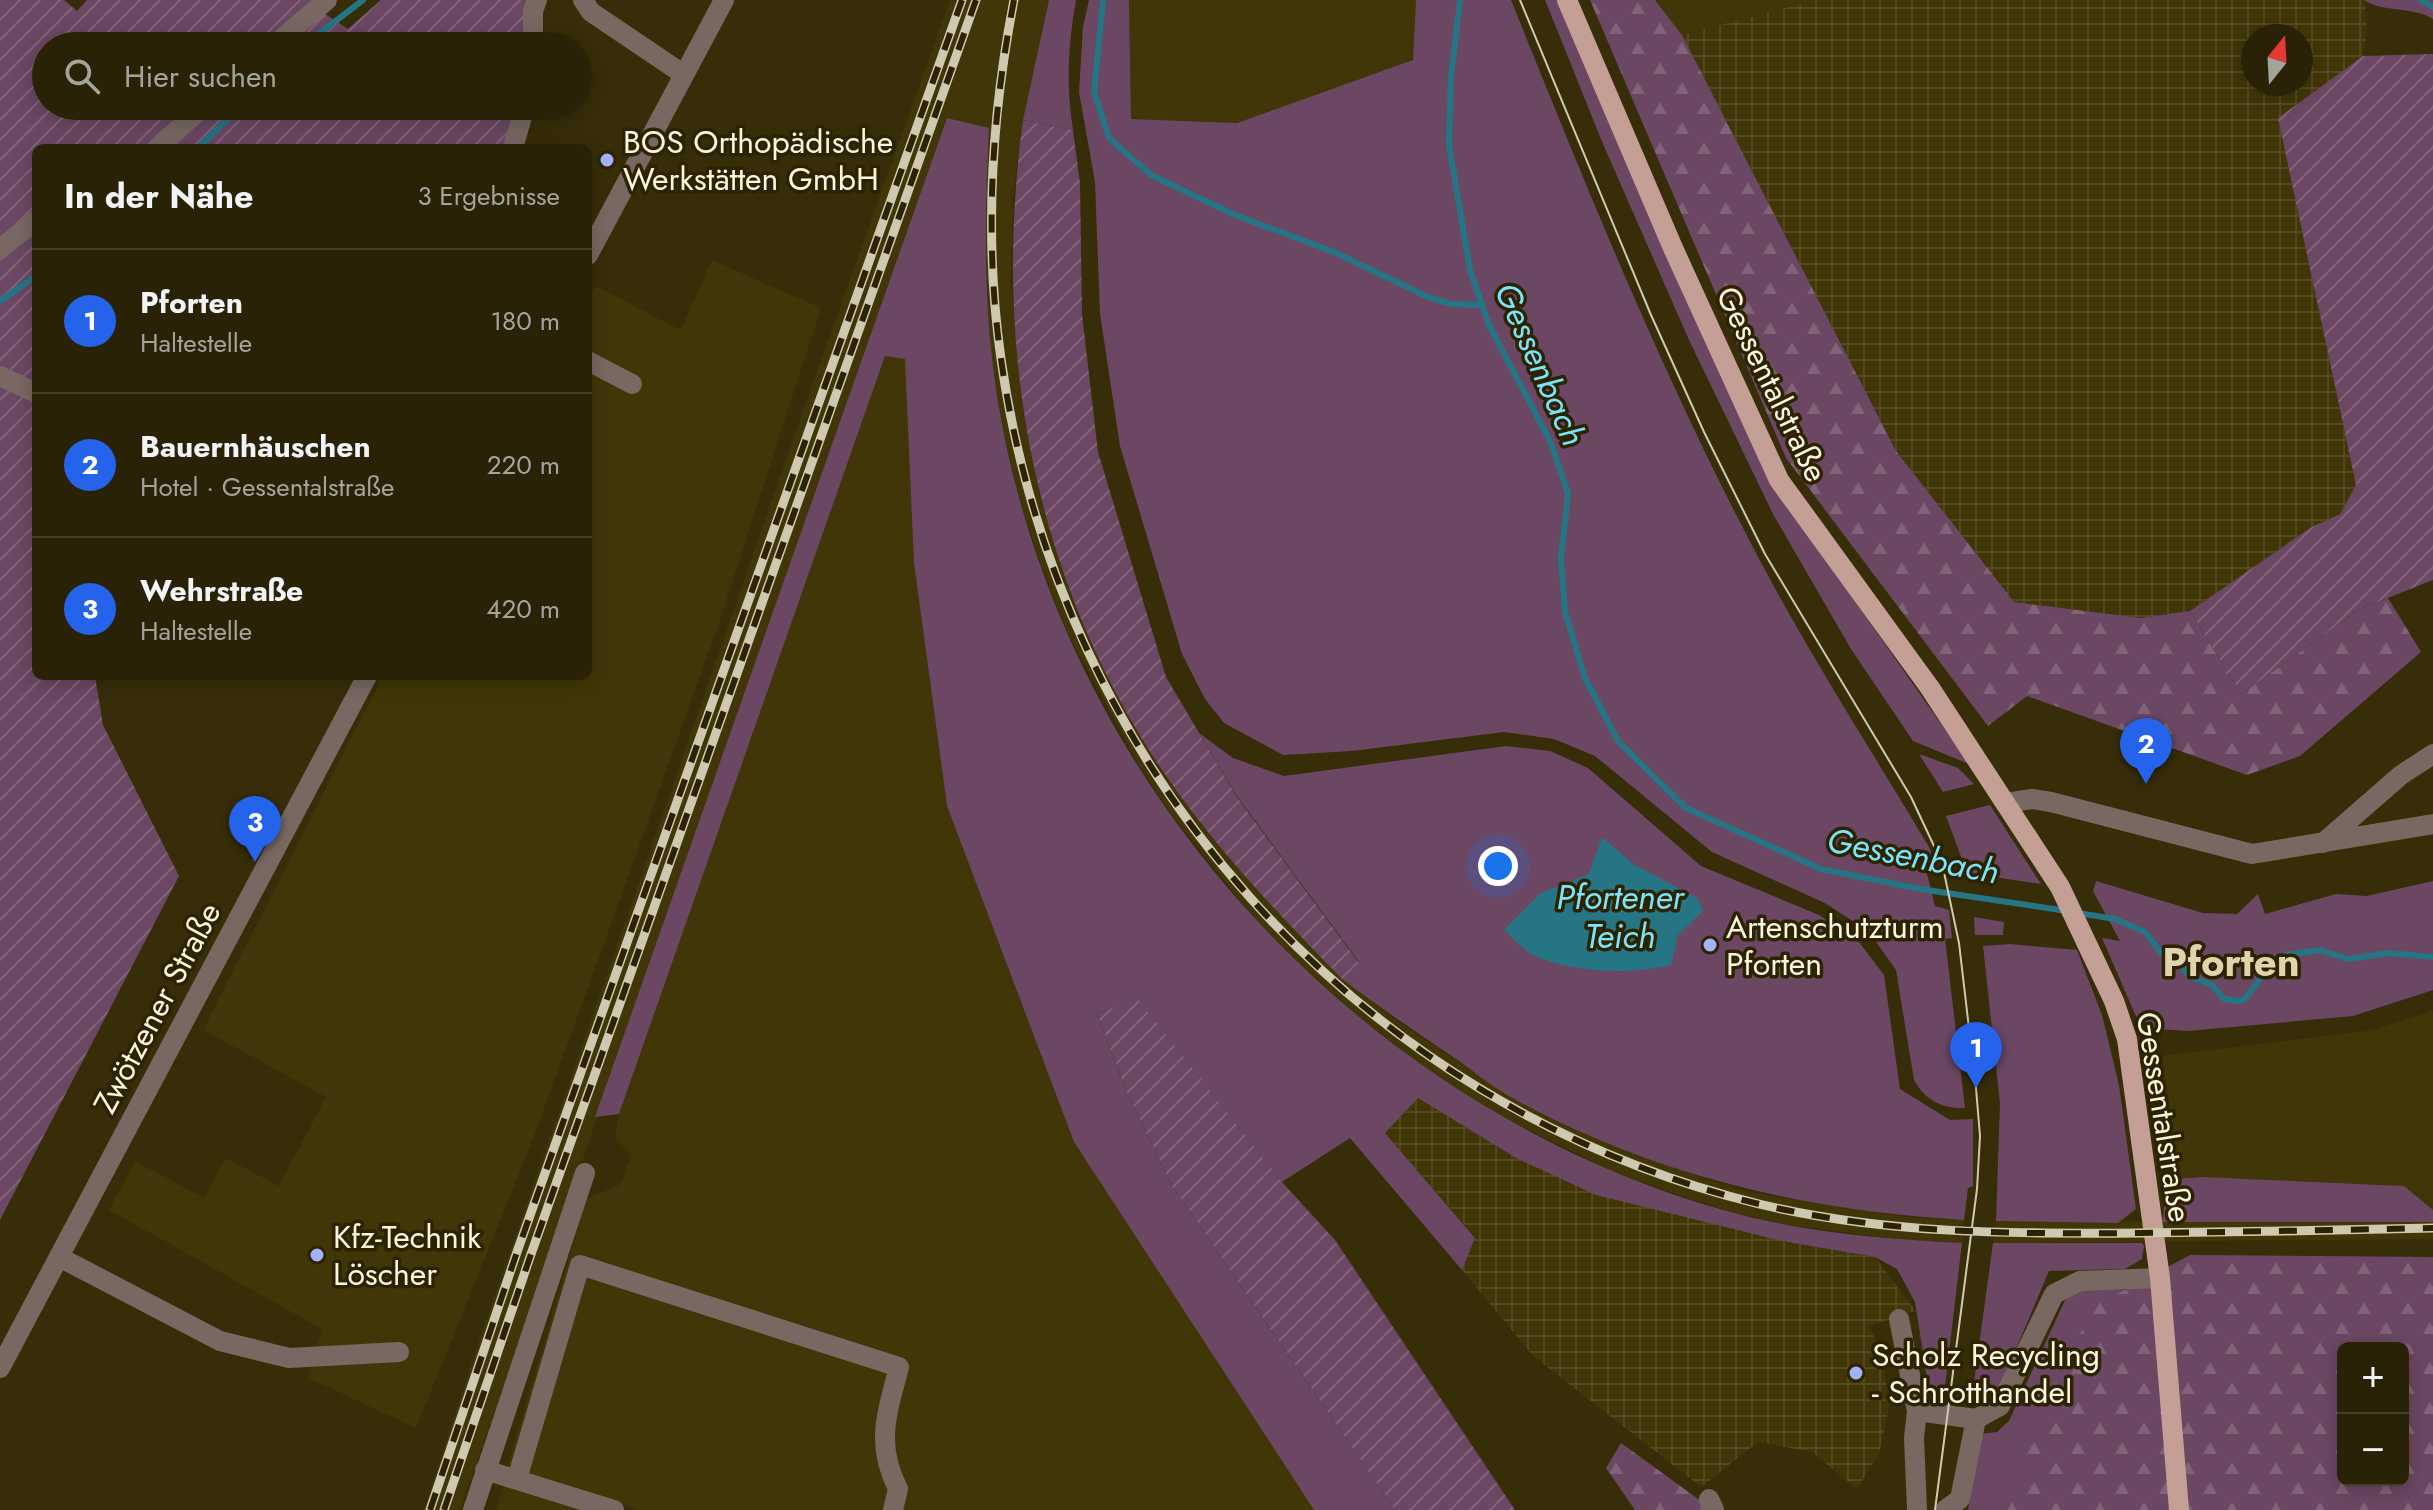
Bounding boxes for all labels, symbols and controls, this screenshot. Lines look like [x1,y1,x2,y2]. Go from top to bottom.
north arrow [2241,24,2313,96]
search box [32,32,592,120]
icon: search [60,54,104,98]
text: Hier suchen [124,55,277,98]
place label: BOS Orthopädische Werkstätten GmbH [623,119,893,202]
marker: BOS Orthopädische Werkstätten GmbH [598,151,616,169]
text: In der Nähe [64,172,254,221]
text: 3 Ergebnisse [417,177,560,215]
water label: Gessenbach [1482,274,1598,454]
street label: Gessentalstraße [1705,279,1839,489]
text: Pforten [140,281,243,324]
text: 1 [83,302,97,340]
text: 180 m [490,302,560,340]
text: Haltestelle [140,324,252,362]
text: Bauernhäuschen [140,425,371,468]
text: 2 [81,446,99,484]
text: 220 m [487,446,560,484]
text: Hotel · Gessentalstraße [140,468,394,506]
text: Wehrstraße [140,569,303,612]
text: 3 [82,590,98,628]
text: 420 m [486,590,560,628]
text: Haltestelle [140,612,252,650]
pin: 2 [2120,718,2172,784]
pin: 3 [229,796,281,862]
water label: Gessenbach [1823,815,2003,897]
your location [1478,846,1518,886]
water label: Pfortener Teich [1556,873,1685,961]
street label: Zwötzener Straße [82,894,232,1122]
place label: Artenschutzturm Pforten [1726,904,1944,987]
district label: Pforten [2162,933,2300,991]
marker: Artenschutzturm Pforten [1701,936,1719,954]
street label: Gessentalstraße [2125,1009,2203,1225]
pin: 1 [1950,1022,2002,1088]
place label: Kfz-Technik Löscher [333,1214,482,1297]
marker: Kfz-Technik Löscher [308,1246,326,1264]
place label: Scholz Recycling - Schrotthandel [1872,1332,2100,1415]
map controls [2337,1342,2409,1486]
button: + [2337,1342,2409,1414]
marker: Scholz Recycling - Schrotthandel [1847,1364,1865,1382]
button: − [2337,1414,2409,1486]

